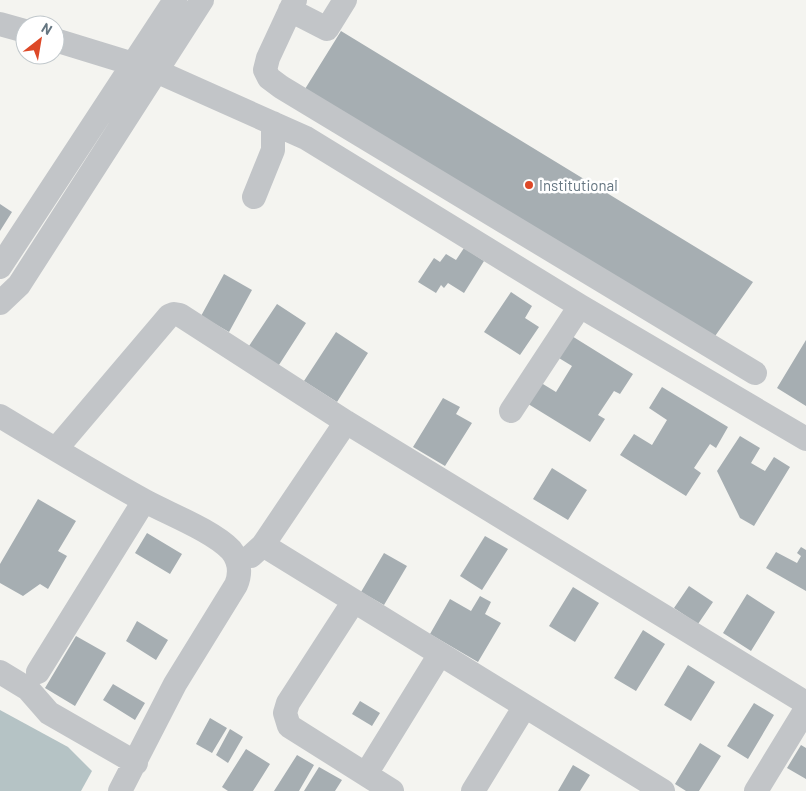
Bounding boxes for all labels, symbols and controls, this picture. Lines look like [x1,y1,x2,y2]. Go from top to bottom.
north arrow [15,15,65,65]
text: N [39,19,55,38]
place label: Institutional [539,176,618,194]
marker: Institutional [523,179,535,191]

